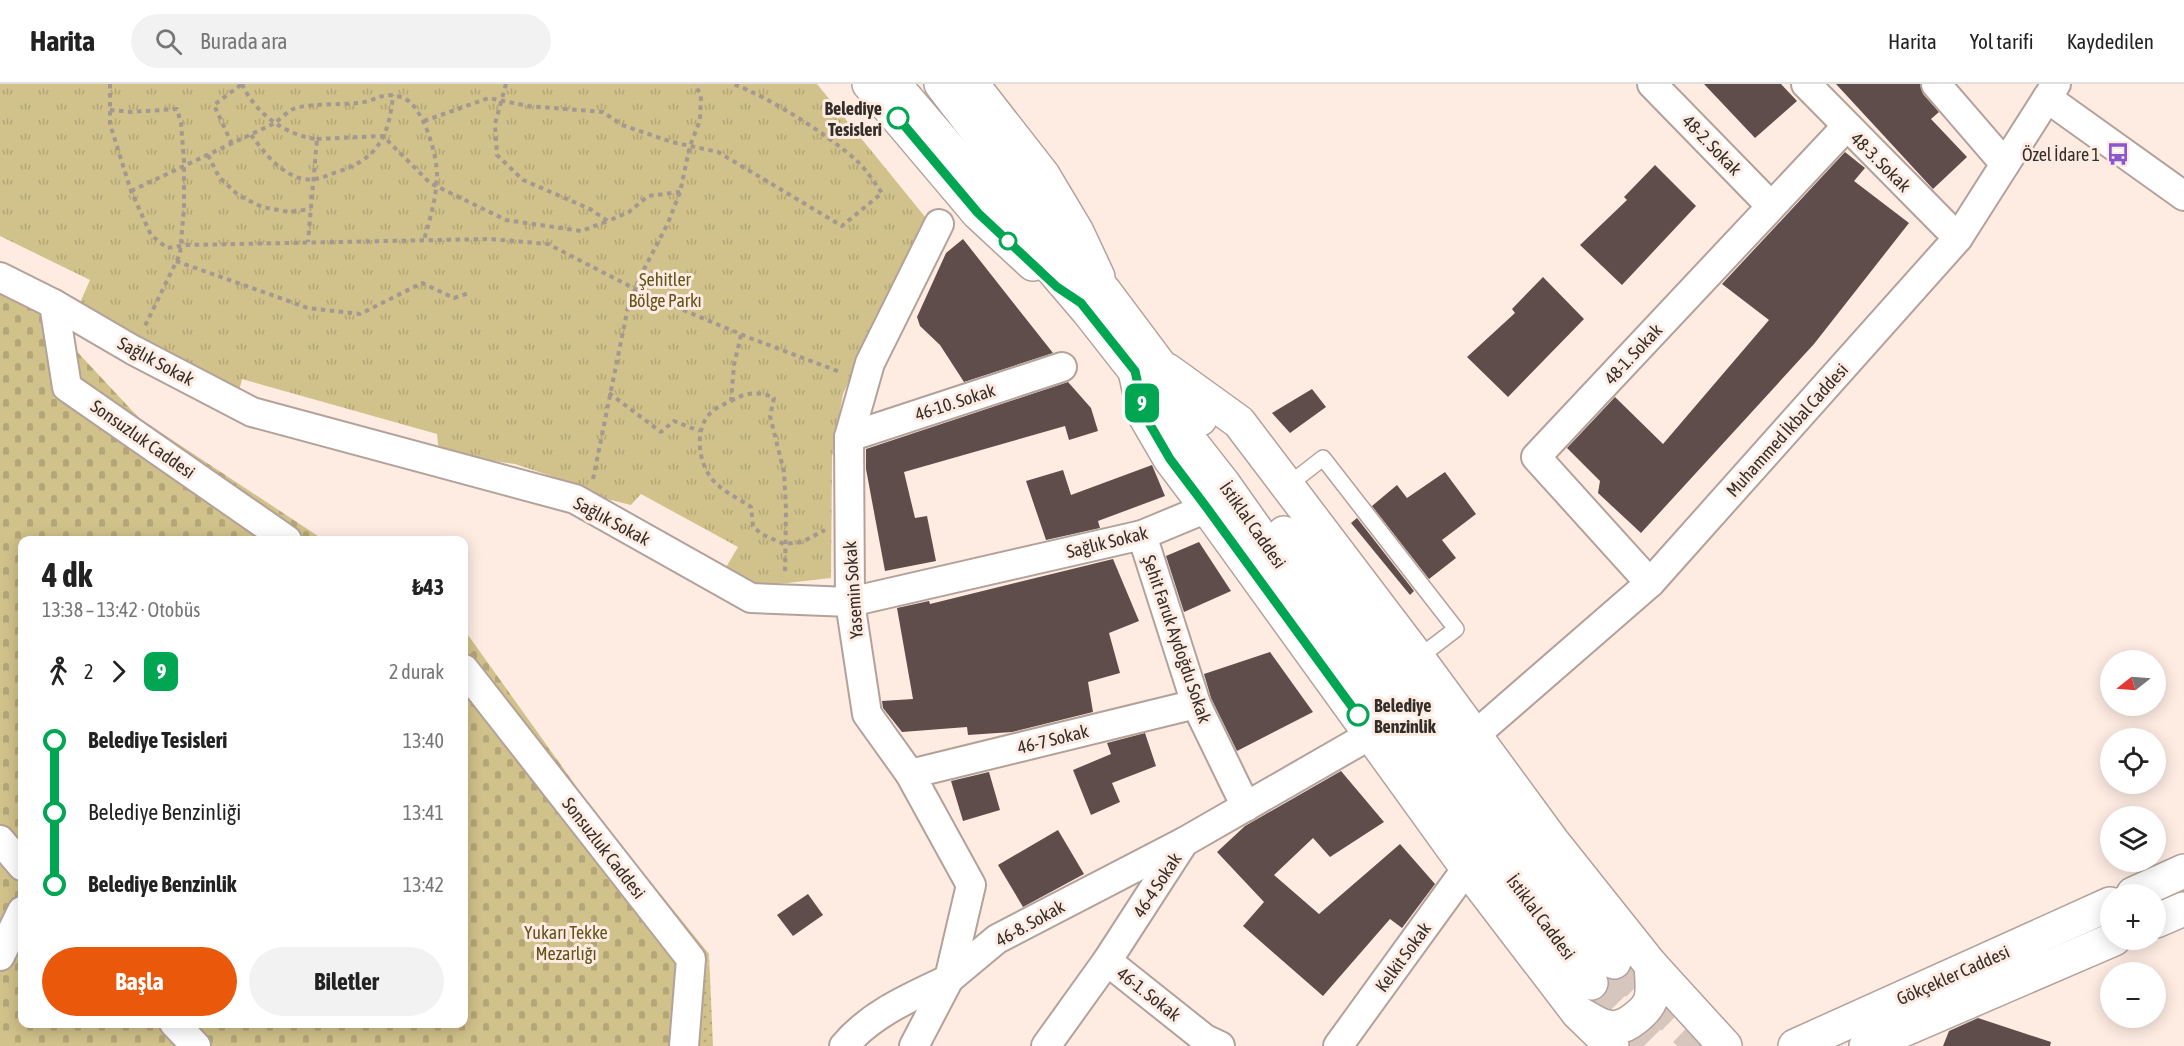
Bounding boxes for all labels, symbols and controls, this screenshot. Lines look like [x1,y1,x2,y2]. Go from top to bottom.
search box [131,14,551,68]
text: Harita [30,25,95,57]
icon: search [152,25,185,58]
text: Burada ara [200,28,288,54]
text: Harita [1888,29,1937,53]
text: Yol tarifi [1970,29,2034,53]
text: Kaydedilen [2067,29,2154,53]
place label: Belediye Tesisleri [825,98,882,140]
marker: Belediye Tesisleri [887,107,909,129]
street label: 48-2. Sokak [1678,110,1746,180]
street label: 48-3. Sokak [1847,128,1915,196]
bus stop icon: Özel İdare 1 [2105,141,2131,167]
place label: Özel İdare 1 [2022,144,2100,165]
unlabelled marker [999,232,1017,250]
park label: Şehitler Bölge Parkı [628,269,702,311]
street label: 48-1. Sokak [1600,319,1666,389]
street label: Sağlık Sokak [114,332,198,390]
street label: Muhammed İkbal Caddesi [1722,359,1852,501]
street label: 46-10. Sokak [912,379,998,425]
line badge: 9 [1122,384,1162,422]
text: 9 [1137,391,1147,415]
street label: Sonsuzluk Caddesi [87,395,199,483]
street label: İstiklal Caddesi [1216,478,1290,572]
street label: Sağlık Sokak [570,492,654,550]
street label: Sağlık Sokak [1064,522,1150,562]
street label: Yasemin Sokak [839,540,867,640]
street label: Şehit Faruk Aydoğdu Sokak [1138,552,1216,726]
text: 4 dk [42,556,92,594]
text: ₺43 [412,574,444,600]
text: 13:38 – 13:42 · Otobüs [42,598,200,621]
north arrow [2100,650,2166,716]
map controls [2100,650,2166,1028]
icon: walk [42,655,75,688]
icon: forward [102,655,135,688]
text: 9 [156,659,166,683]
text: 2 [84,660,93,683]
text: 2 durak [389,660,444,683]
place label: Belediye Benzinlik [1374,695,1437,737]
marker: Belediye Benzinlik [1347,704,1369,726]
street label: 46-7 Sokak [1015,720,1091,758]
text: Belediye Tesisleri [88,727,227,753]
button: locate [2100,728,2166,794]
text: 13:40 [403,729,444,752]
street label: Sonsuzluk Caddesi [558,793,650,903]
text: Belediye Benzinliği [88,799,241,825]
text: 13:41 [403,801,444,824]
button: layers [2100,806,2166,872]
street label: 46-4 Sokak [1128,849,1186,921]
street label: İstiklal Caddesi [1502,870,1580,964]
text: Belediye Benzinlik [88,871,237,897]
text: 13:42 [403,873,444,896]
button: + [2100,884,2166,950]
street label: 46-8. Sokak [992,895,1068,951]
street label: Kelkit Sokak [1371,918,1435,996]
park label: Yukarı Tekke Mezarlığı [524,922,608,964]
street label: Gökçekler Caddesi [1893,941,2013,1009]
button: Başla [42,947,237,1016]
button: Biletler [249,947,444,1016]
button: − [2100,962,2166,1028]
street label: 46-1. Sokak [1113,963,1185,1025]

